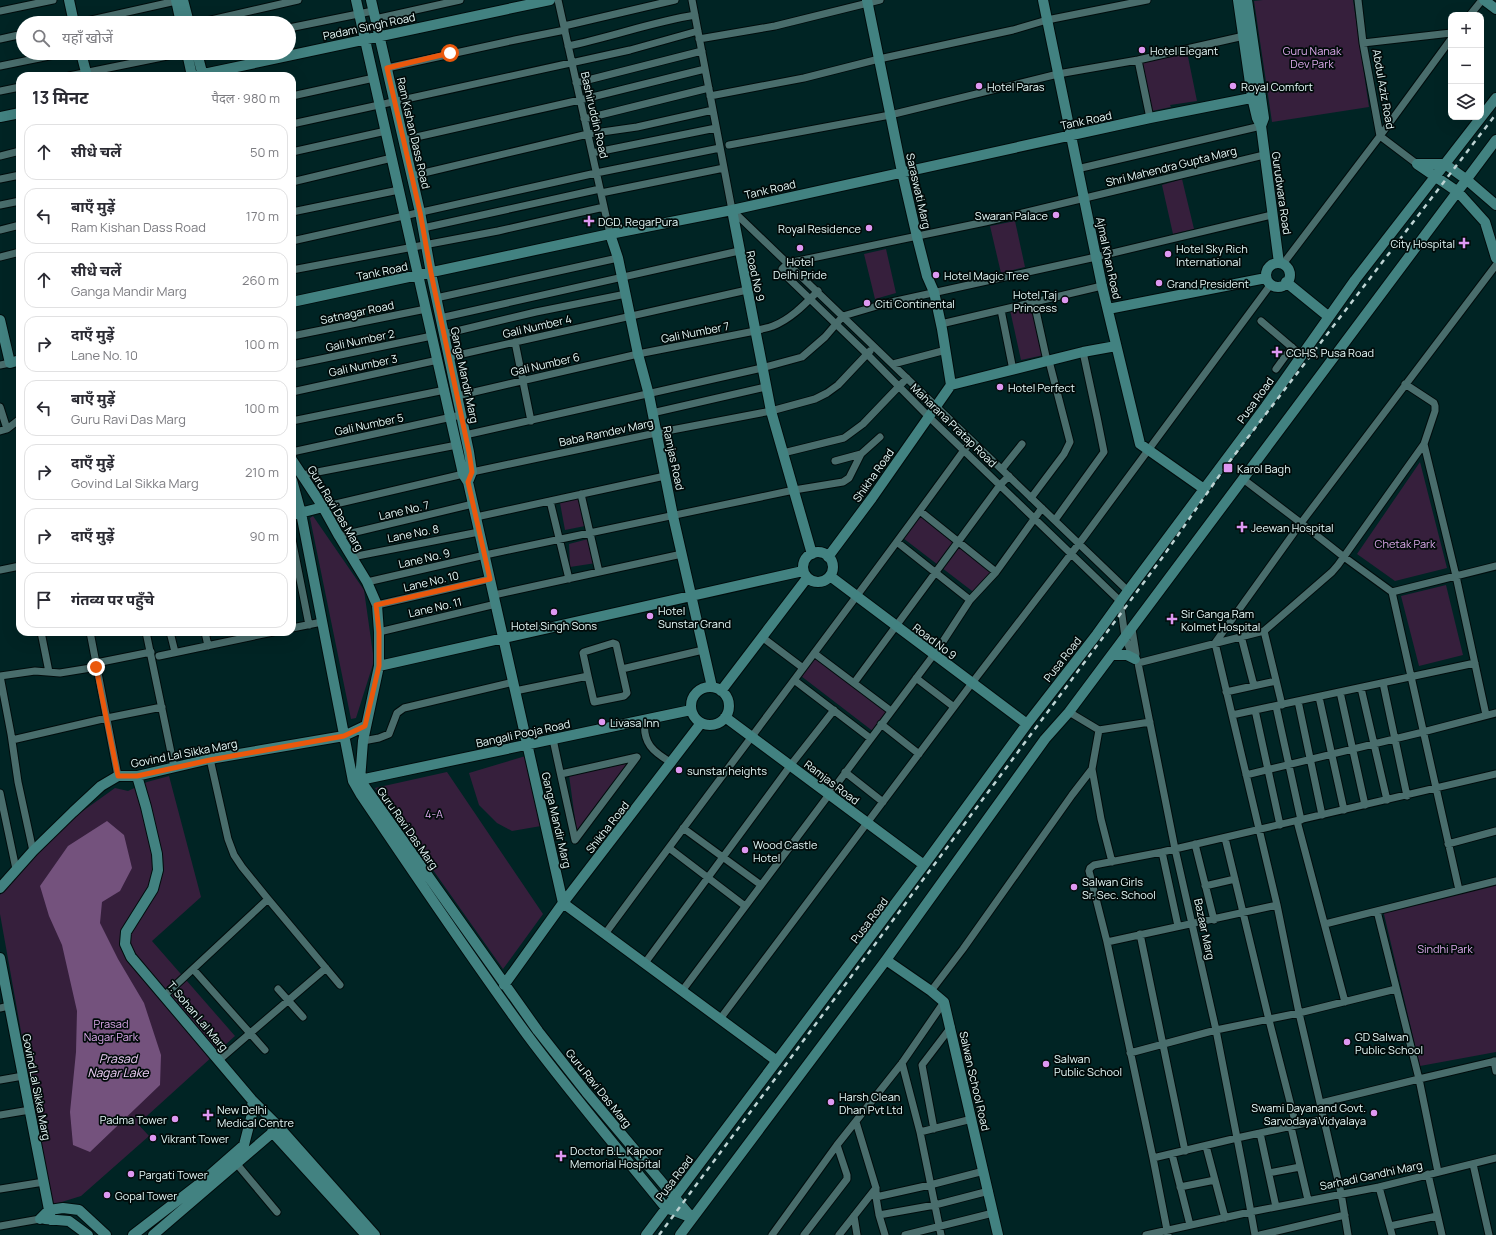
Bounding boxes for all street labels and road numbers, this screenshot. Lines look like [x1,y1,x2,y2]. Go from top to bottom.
street label: Padam Singh Road [322,9,416,43]
street label: Abdul Aziz Road [1370,48,1398,130]
street label: Bashiruddin Road [578,70,612,160]
street label: Ram Kishan Dass Road [394,76,434,190]
street label: Tank Road [1059,107,1113,133]
street label: Shri Mahendra Gupta Marg [1104,142,1238,190]
street label: Gurudwara Road [1269,151,1295,235]
street label: Saraswati Marg [903,152,935,230]
street label: Tank Road [743,176,797,202]
street label: Ajmal Khan Road [1093,215,1125,301]
street label: Road No 9 [743,249,769,303]
street label: Tank Road [355,258,409,284]
street label: Satnagar Road [319,297,395,327]
street label: Gali Number 4 [501,311,573,341]
street label: Gali Number 7 [660,318,730,346]
street label: Gali Number 2 [324,325,396,355]
street label: Ganga Mandir Marg [447,326,483,424]
street label: Gali Number 6 [509,349,581,379]
street label: Gali Number 3 [327,350,399,380]
street label: Pusa Road [1233,374,1277,426]
street label: Maharana Pratap Road [908,380,1000,470]
street label: Gali Number 5 [333,409,405,439]
street label: Baba Ramdev Marg [557,415,655,449]
street label: Ramjas Road [660,425,688,491]
street label: Shikha Road [849,445,897,505]
street label: Guru Ravi Das Marg [305,462,367,554]
street label: Lane No. 7 [377,497,431,523]
street label: Lane No. 8 [386,521,440,545]
street label: Lane No. 9 [397,545,451,571]
street label: Lane No. 10 [402,567,460,595]
street label: Lane No. 11 [407,594,463,620]
street label: Road No 9 [910,620,960,663]
street label: Pusa Road [1040,633,1084,685]
street label: Bangali Pooja Road [474,716,572,750]
street label: Govind Lal Sikka Marg [130,735,238,771]
street label: Ramjas Road [801,756,863,808]
street label: Ganga Mandir Marg [539,771,575,869]
street label: Guru Ravi Das Marg [374,784,442,872]
street label: Shikha Road [582,798,632,856]
street label: Pusa Road [847,894,891,946]
street label: Bazaar Marg [1191,897,1219,961]
street label: T. Sohan Lal Marg [164,978,232,1054]
street label: Salwan School Road [956,1030,994,1132]
street label: Govind Lal Sikka Marg [19,1033,55,1141]
street label: Guru Ravi Das Marg [563,1045,635,1131]
street label: Pusa Road [652,1152,696,1204]
street label: Sarhadi Gandhi Marg [1318,1157,1424,1193]

